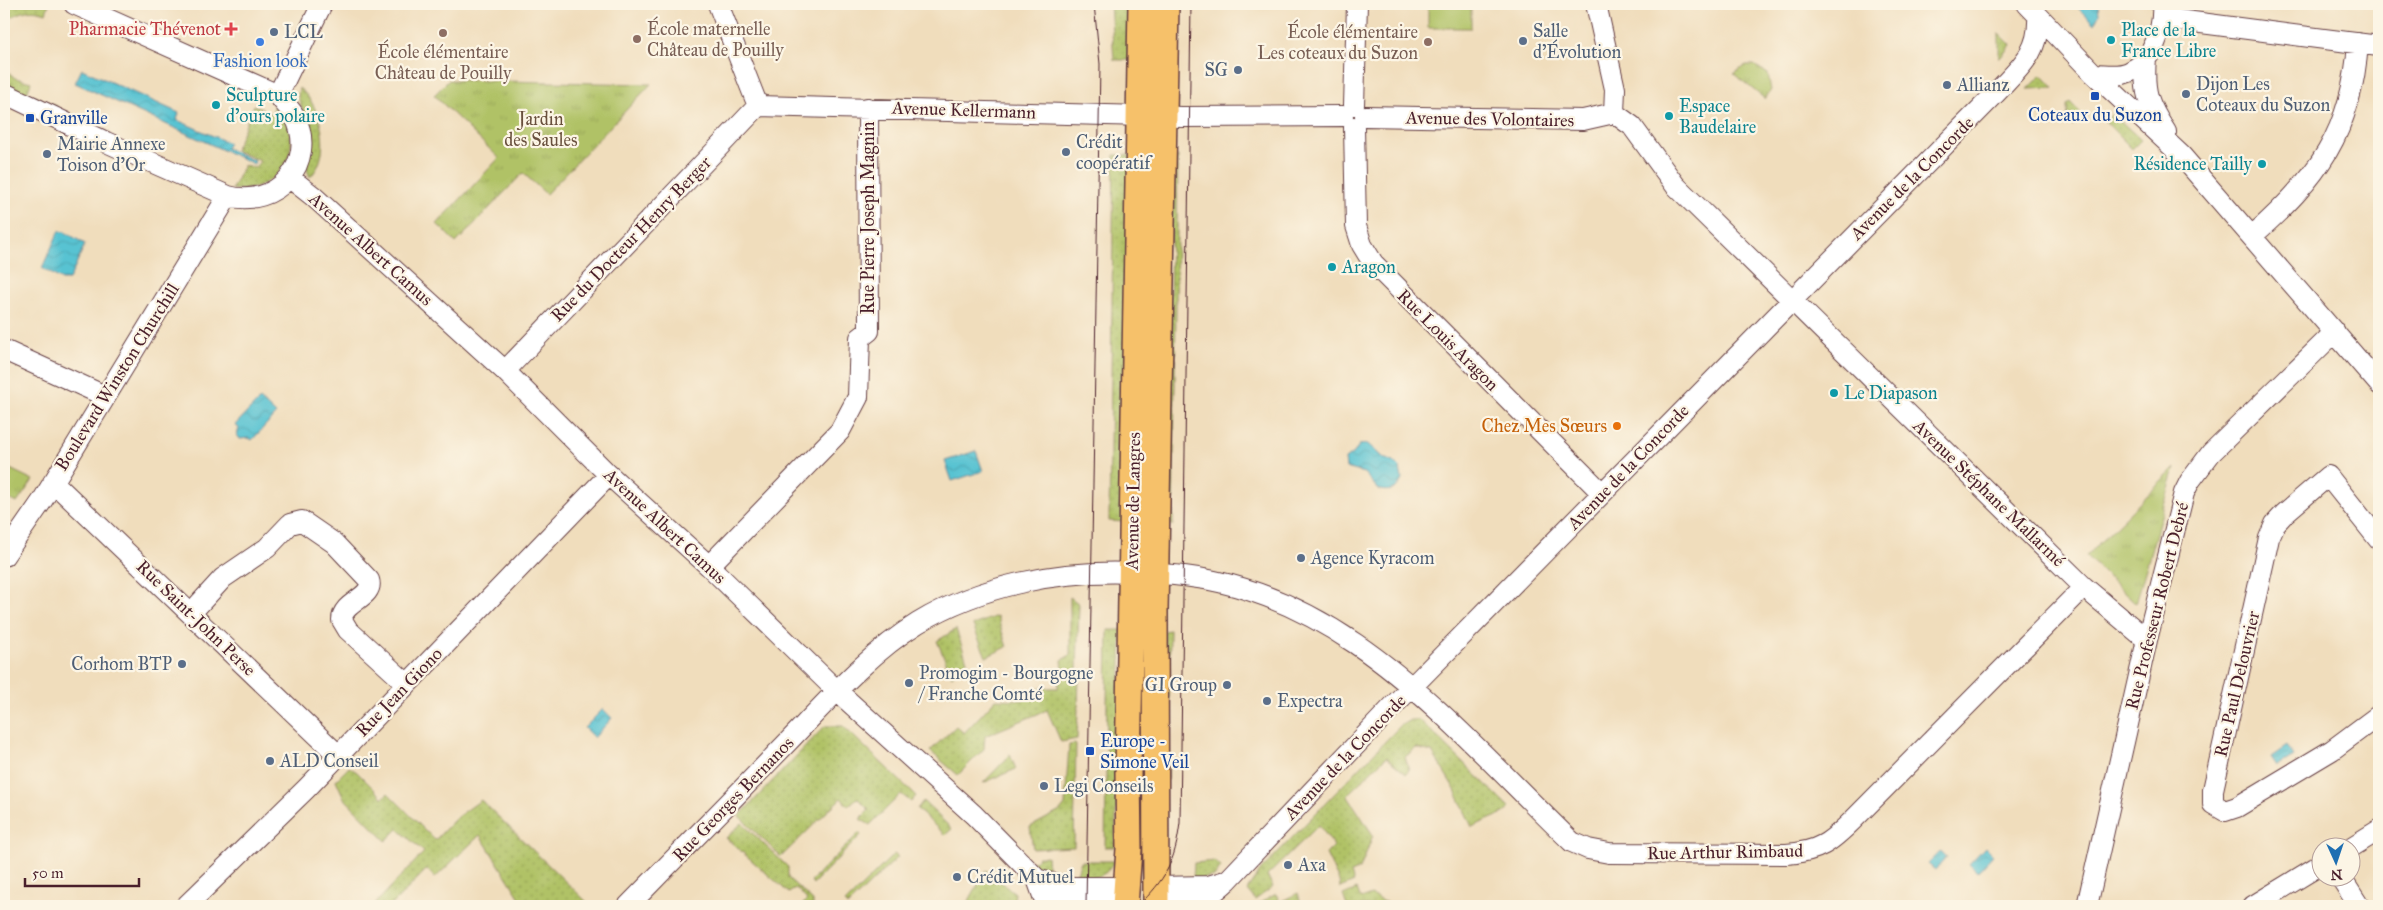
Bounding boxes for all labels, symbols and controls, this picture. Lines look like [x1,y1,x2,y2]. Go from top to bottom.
place label: École maternelle Château de Pouilly [647,16,784,61]
place label: Pharmacie Thévenot [69,18,222,40]
place label: École élémentaire Les coteaux du Suzon [1257,19,1418,64]
place label: Place de la France Libre [2121,19,2216,62]
place label: Salle d'Évolution [1533,20,1621,63]
place label: LCL [284,21,324,43]
marker: Pharmacie Thévenot [225,23,237,35]
marker: LCL [268,26,280,38]
marker: École élémentaire Château de Pouilly [437,27,449,39]
marker: École maternelle Château de Pouilly [631,33,643,45]
marker: Place de la France Libre [2105,34,2117,46]
marker: Salle d'Évolution [1517,35,1529,47]
marker: Fashion look [254,36,266,48]
marker: École élémentaire Les coteaux du Suzon [1422,36,1434,48]
place label: École élémentaire Château de Pouilly [375,39,512,84]
place label: Fashion look [213,50,308,72]
place label: SG [1204,59,1228,81]
marker: SG [1232,64,1244,76]
place label: Dijon Les Coteaux du Suzon [2196,73,2330,116]
place label: Allianz [1956,74,2009,96]
marker: Allianz [1941,79,1953,91]
place label: Sculpture d'ours polaire [226,84,325,127]
marker: Dijon Les Coteaux du Suzon [2180,88,2192,100]
marker: Coteaux du Suzon [2089,90,2101,102]
place label: Espace Baudelaire [1679,95,1756,138]
street label: Avenue Kellermann [891,96,1037,124]
marker: Sculpture d'ours polaire [210,99,222,111]
place label: Coteaux du Suzon [2028,104,2162,126]
place label: Granville [40,107,108,129]
street label: Avenue des Volontaires [1405,107,1574,131]
park label: Jardin des Saules [504,108,578,151]
marker: Espace Baudelaire [1663,110,1675,122]
marker: Granville [24,112,36,124]
street label: Avenue de la Concorde [1845,112,1978,245]
street label: Rue Pierre Joseph Magnin [857,121,880,314]
place label: Crédit coopératif [1076,131,1153,174]
place label: Mairie Annexe Toison d'Or [57,133,165,176]
marker: Crédit coopératif [1060,146,1072,158]
marker: Mairie Annexe Toison d'Or [41,148,53,160]
street label: Rue du Docteur Henry Berger [546,152,717,327]
place label: Résidence Tailly [2134,153,2253,175]
marker: Résidence Tailly [2256,158,2268,170]
street label: Avenue Albert Camus [304,187,438,310]
place label: Aragon [1341,256,1396,279]
marker: Aragon [1326,261,1338,273]
street label: Boulevard Winston Churchill [50,279,184,475]
street label: Rue Louis Aragon [1392,285,1504,396]
place label: Le Diapason [1844,382,1938,404]
marker: Le Diapason [1828,387,1840,399]
street label: Avenue de la Concorde [1562,400,1694,535]
street label: Avenue Stéphane Mallarmé [1908,414,2070,572]
place label: Chez Mes Sœurs [1482,415,1607,437]
marker: Chez Mes Sœurs [1611,420,1623,432]
street label: Avenue de Langres [1121,432,1146,571]
street label: Avenue Albert Camus [599,463,731,588]
street label: Rue Professeur Robert Debré [2121,499,2194,712]
place label: Agence Kyracom [1310,547,1435,570]
marker: Agence Kyracom [1295,552,1307,564]
street label: Rue Saint-John Perse [131,555,260,681]
street label: Rue Paul Delouvrier [2210,609,2265,759]
street label: Rue Jean Giono [351,643,448,742]
place label: Corhom BTP [71,653,172,675]
marker: Corhom BTP [176,658,188,670]
place label: Promogim - Bourgogne / Franche Comté [917,662,1094,705]
place label: GI Group [1145,674,1217,696]
marker: Promogim - Bourgogne / Franche Comté [903,677,915,689]
marker: GI Group [1221,679,1233,691]
place label: Expectra [1277,690,1343,712]
street label: Avenue de la Concorde [1279,690,1411,825]
marker: Expectra [1261,695,1273,707]
place label: Europe - Simone Veil [1100,730,1189,773]
street label: Rue Georges Bernanos [668,732,799,867]
marker: Europe - Simone Veil [1084,745,1096,757]
place label: ALD Conseil [279,750,379,772]
marker: ALD Conseil [264,755,276,767]
place label: Legi Conseils [1054,775,1154,798]
marker: Legi Conseils [1038,780,1050,792]
north arrow [2310,838,2360,888]
street label: Rue Arthur Rimbaud [1647,840,1803,864]
place label: Axa [1297,854,1326,876]
scale bar [25,855,139,887]
marker: Axa [1282,859,1294,871]
text: 50 m [32,864,64,882]
place label: Crédit Mutuel [967,866,1074,888]
text: N [2330,866,2343,883]
marker: Crédit Mutuel [951,871,963,883]

